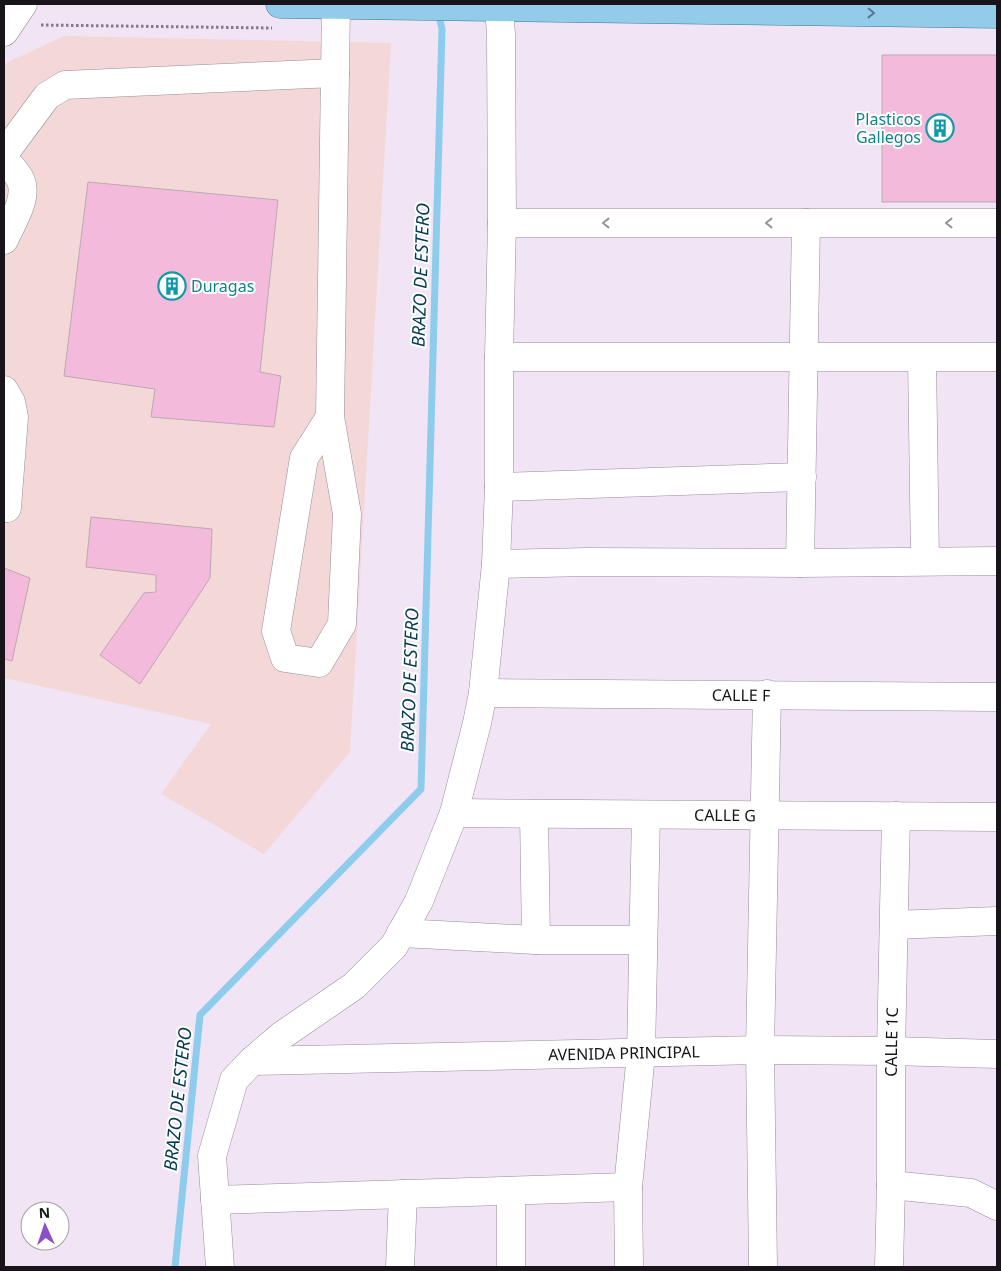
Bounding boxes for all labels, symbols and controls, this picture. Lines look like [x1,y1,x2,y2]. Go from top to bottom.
one-way arrow [868,8,876,18]
place label: Plasticos Gallegos [856,108,921,148]
building icon: Plasticos Gallegos [925,113,955,143]
water label: BRAZO DE ESTERO [405,203,435,347]
one-way arrow [602,218,610,228]
one-way arrow [764,218,772,228]
one-way arrow [944,218,952,228]
building icon: Duragas [157,271,187,301]
place label: Duragas [191,275,254,297]
water label: BRAZO DE ESTERO [394,608,424,752]
street label: CALLE F [712,684,770,706]
street label: CALLE G [694,804,756,826]
street label: CALLE 1C [880,1007,903,1077]
water label: BRAZO DE ESTERO [158,1026,196,1172]
street label: AVENIDA PRINCIPAL [548,1040,700,1066]
north arrow [20,1201,70,1251]
text: N [38,1203,50,1222]

